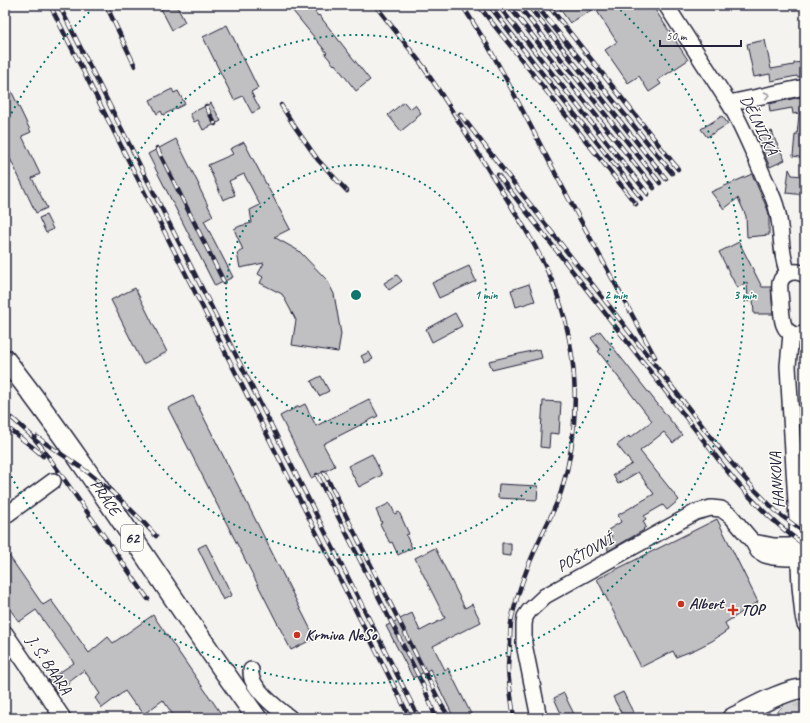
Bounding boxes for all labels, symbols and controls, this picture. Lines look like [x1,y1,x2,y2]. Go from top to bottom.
scale bar [660,22,741,48]
text: 50 m [666,28,688,44]
one-way arrow [764,91,770,100]
street label: DĚLNICKÁ [736,92,783,160]
text: 1 min [475,287,498,303]
text: 2 min [605,287,628,303]
text: 3 min [734,287,757,303]
centre of rings [349,288,363,302]
street label: HANKOVA [765,450,789,509]
street label: PRÁCE [86,476,126,521]
road number: 62 [121,525,143,551]
street label: POŠTOVNÍ [553,528,620,577]
place label: Albert [689,594,725,614]
marker: Albert [676,599,686,609]
place label: TOP [741,600,766,620]
marker: TOP [728,605,738,615]
place label: Krmiva NeSo [305,625,378,645]
marker: Krmiva NeSo [292,630,302,640]
street label: J. Š. BAARA [21,631,77,699]

